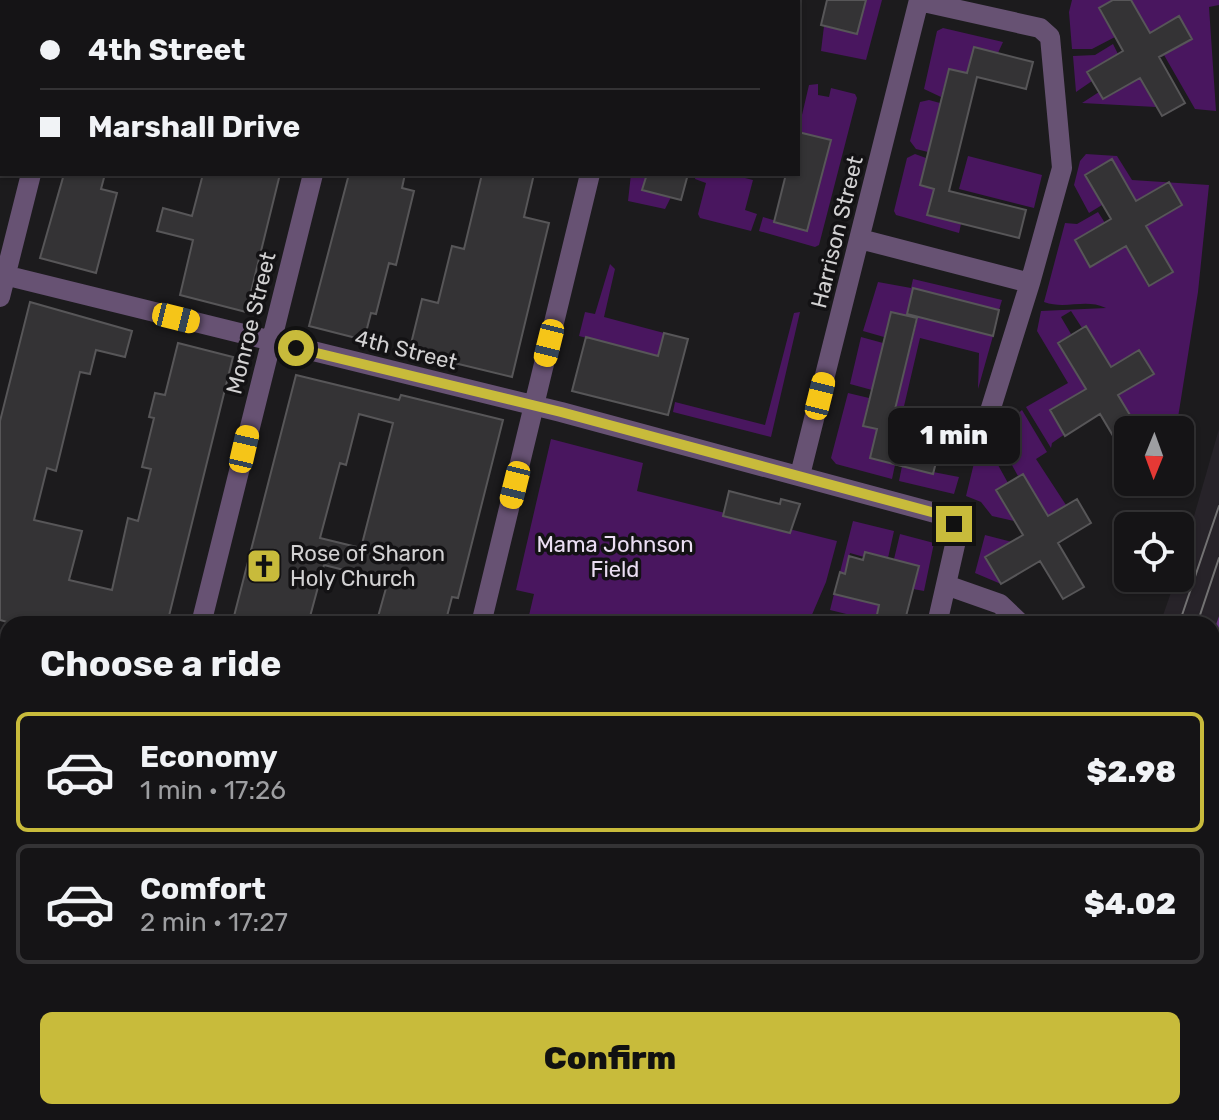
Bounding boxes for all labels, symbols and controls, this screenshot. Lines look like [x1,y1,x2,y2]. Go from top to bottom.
text: 4th Street [88,32,245,68]
text: Marshall Drive [88,109,300,145]
street label: Harrison Street [805,153,869,311]
street label: Monroe Street [220,249,282,397]
car [150,301,202,335]
car [532,317,566,369]
street label: 4th Street [352,324,460,376]
route start [278,330,314,366]
car [803,370,837,422]
callout: 1 min [888,408,1020,464]
north arrow [1114,416,1194,496]
map controls [1114,416,1194,592]
text: 1 min [920,420,988,451]
car [227,423,261,475]
car [498,459,532,511]
route end [936,506,972,542]
button: locate [1114,512,1194,592]
park label: Mama Johnson Field [536,531,694,583]
place label: Rose of Sharon Holy Church [290,540,445,592]
church icon: Rose of Sharon Holy Church [245,547,283,585]
text: Choose a ride [40,642,281,685]
icon: car [44,736,116,808]
text: Economy [140,739,278,775]
text: $2.98 [1087,754,1176,790]
text: 1 min · 17:26 [140,775,286,806]
icon: car [44,868,116,940]
text: Comfort [140,871,266,907]
text: $4.02 [1084,886,1176,922]
text: 2 min · 17:27 [140,907,288,938]
button: Confirm [40,1012,1180,1104]

